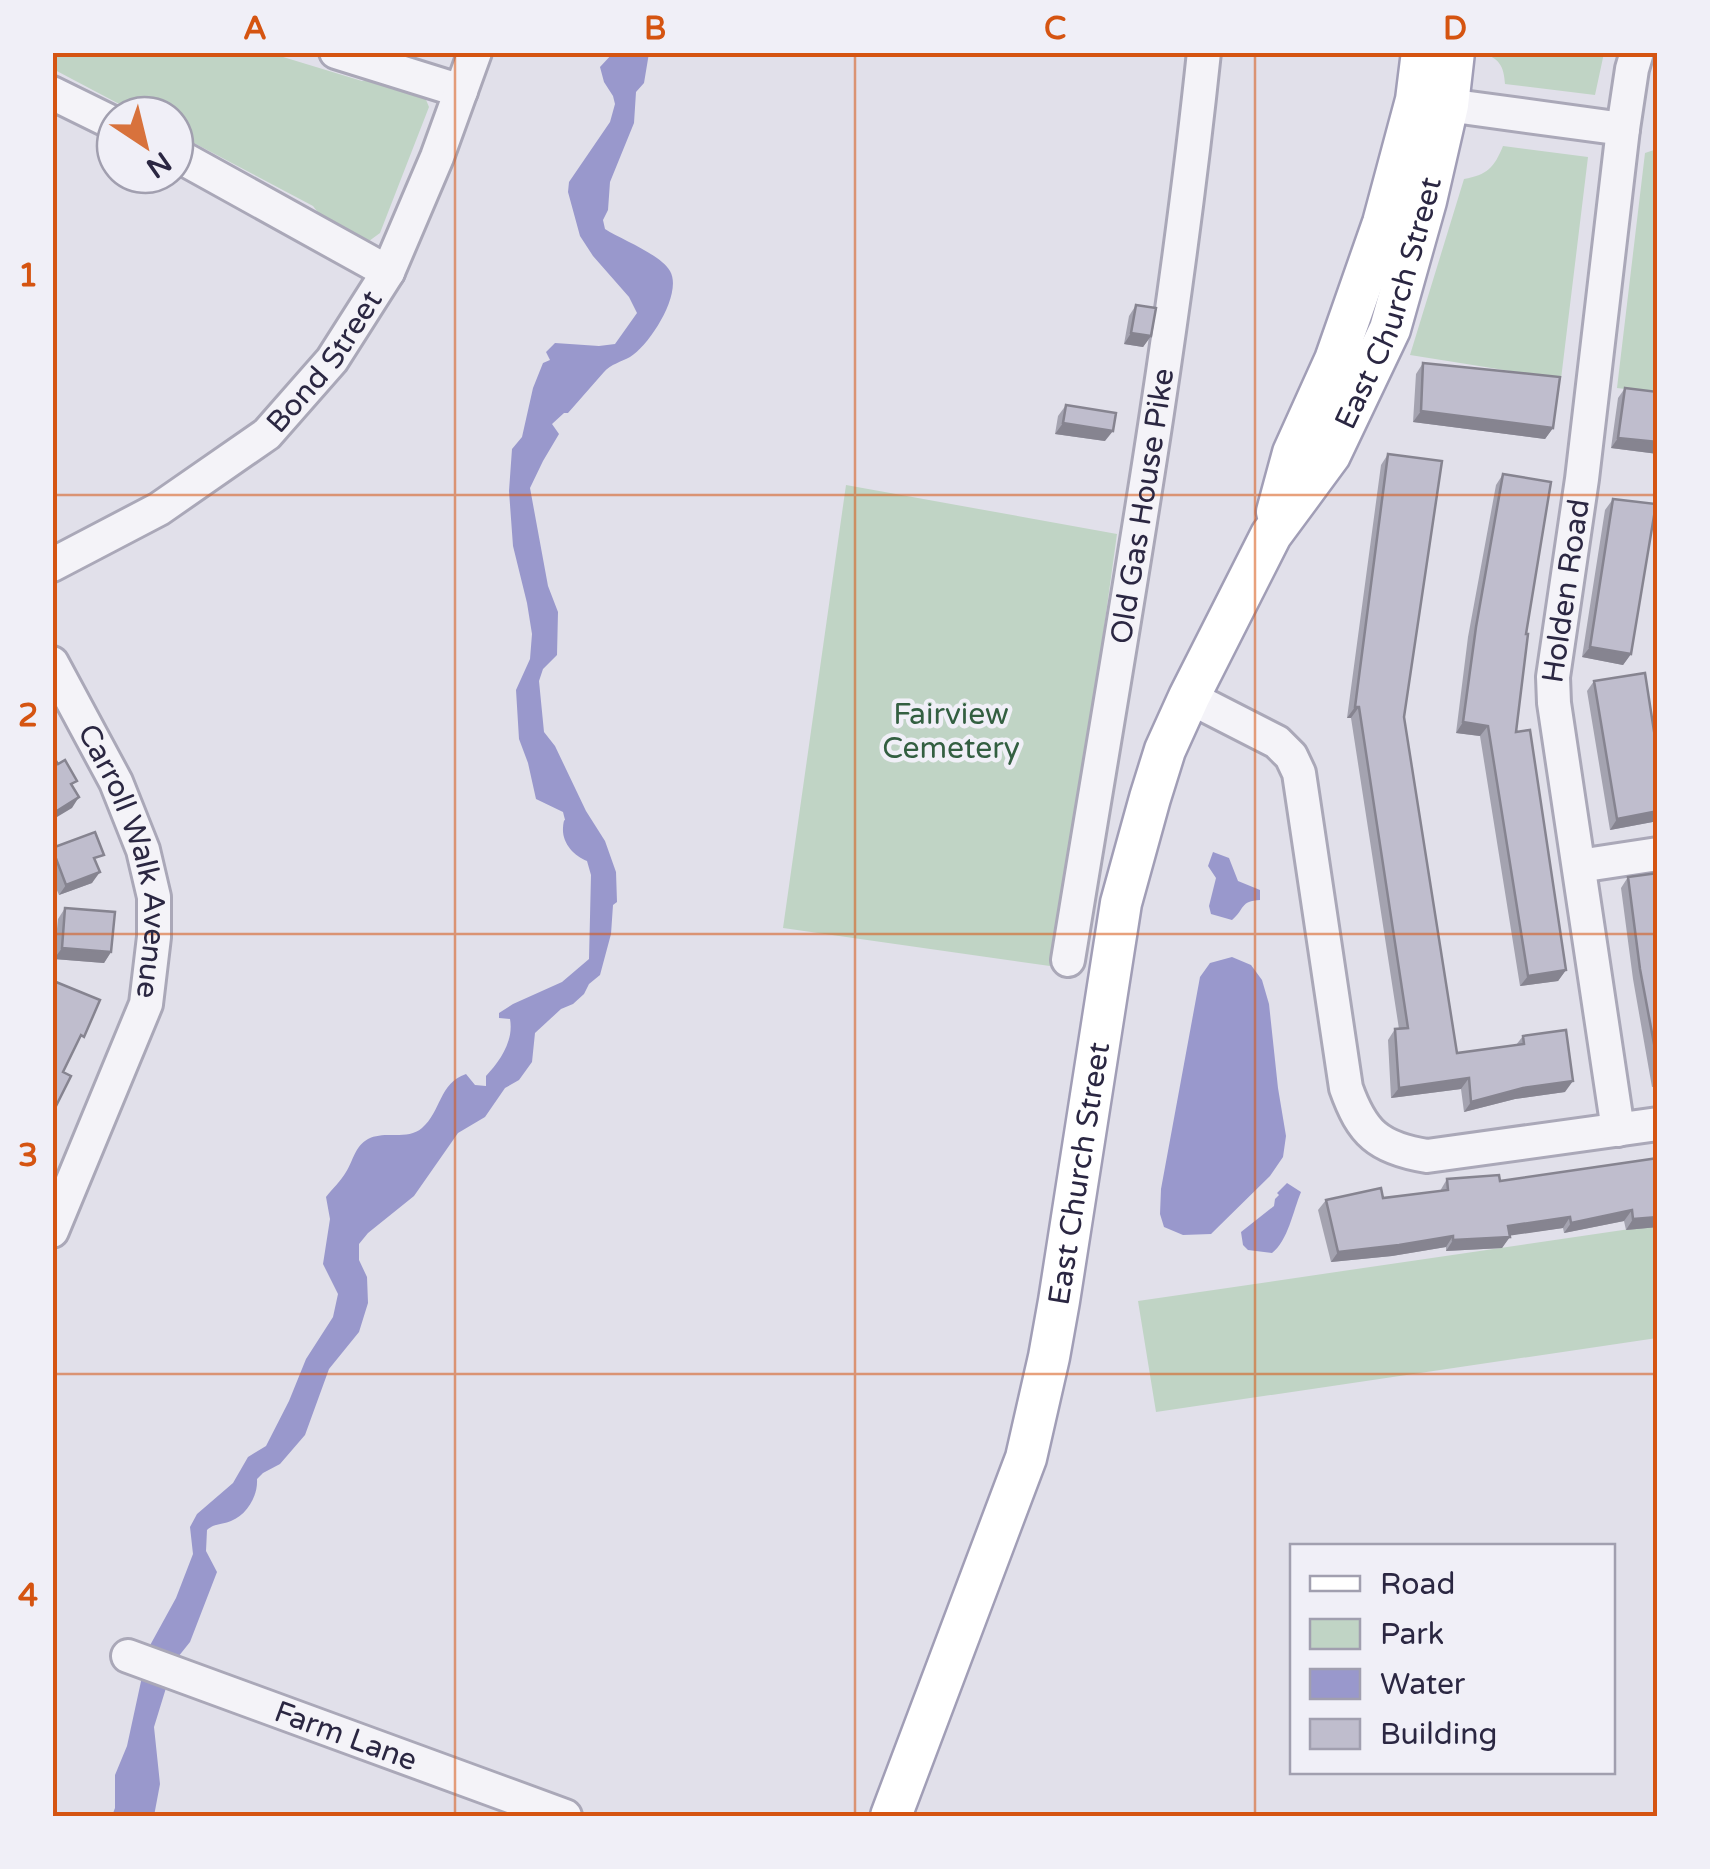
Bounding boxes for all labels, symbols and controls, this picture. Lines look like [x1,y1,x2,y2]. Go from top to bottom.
text: A [243,10,267,48]
text: B [644,10,666,48]
text: C [1044,10,1066,48]
text: D [1443,10,1467,48]
north arrow [95,95,195,195]
text: N [140,144,178,185]
street label: East Church Street [1327,173,1449,435]
text: 1 [18,257,38,295]
street label: Bond Street [258,283,390,440]
street label: Old Gas House Pike [1102,366,1182,647]
street label: Holden Road [1534,496,1597,685]
park label: Fairview Cemetery [882,696,1020,767]
text: 2 [18,697,38,735]
street label: Carroll Walk Avenue [70,717,173,1000]
street label: East Church Street [1040,1040,1118,1308]
text: 3 [18,1137,38,1175]
legend [1290,1544,1615,1774]
text: Road [1380,1566,1455,1603]
text: 4 [18,1577,38,1615]
text: Park [1380,1616,1444,1653]
text: Water [1380,1666,1466,1703]
street label: Farm Lane [269,1693,422,1779]
text: Building [1380,1716,1497,1753]

